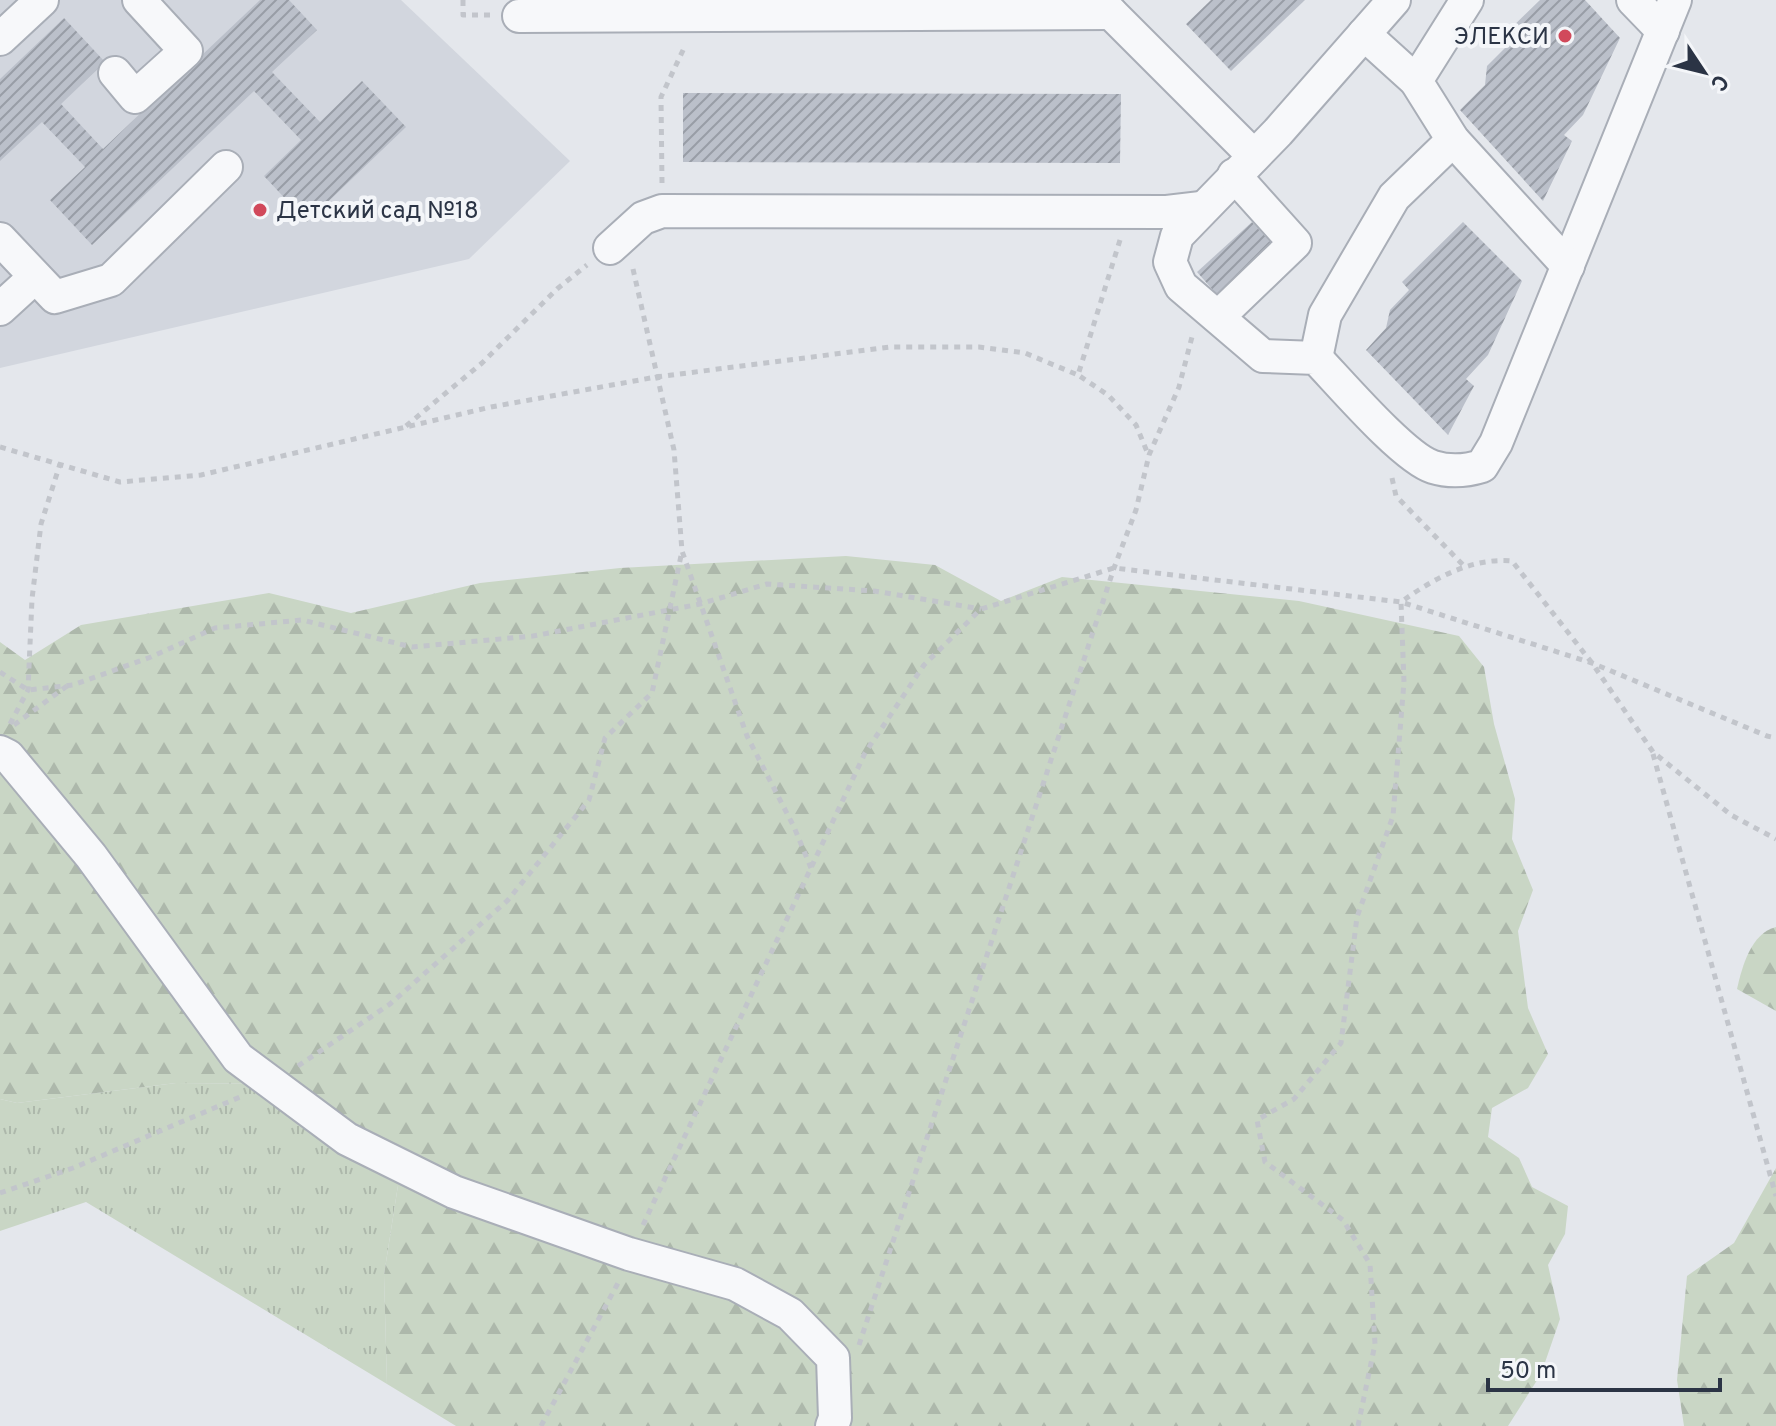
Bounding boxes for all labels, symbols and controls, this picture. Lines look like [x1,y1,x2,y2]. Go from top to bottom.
place label: ЭЛЕКСИ [1454,23,1549,53]
marker: ЭЛЕКСИ [1556,27,1574,45]
north arrow [1664,32,1744,112]
text: С [1703,69,1733,96]
place label: Детский сад №18 [276,197,479,227]
marker: Детский сад №18 [251,201,269,219]
scale bar [1488,1342,1720,1392]
text: 50 m [1500,1357,1556,1387]

